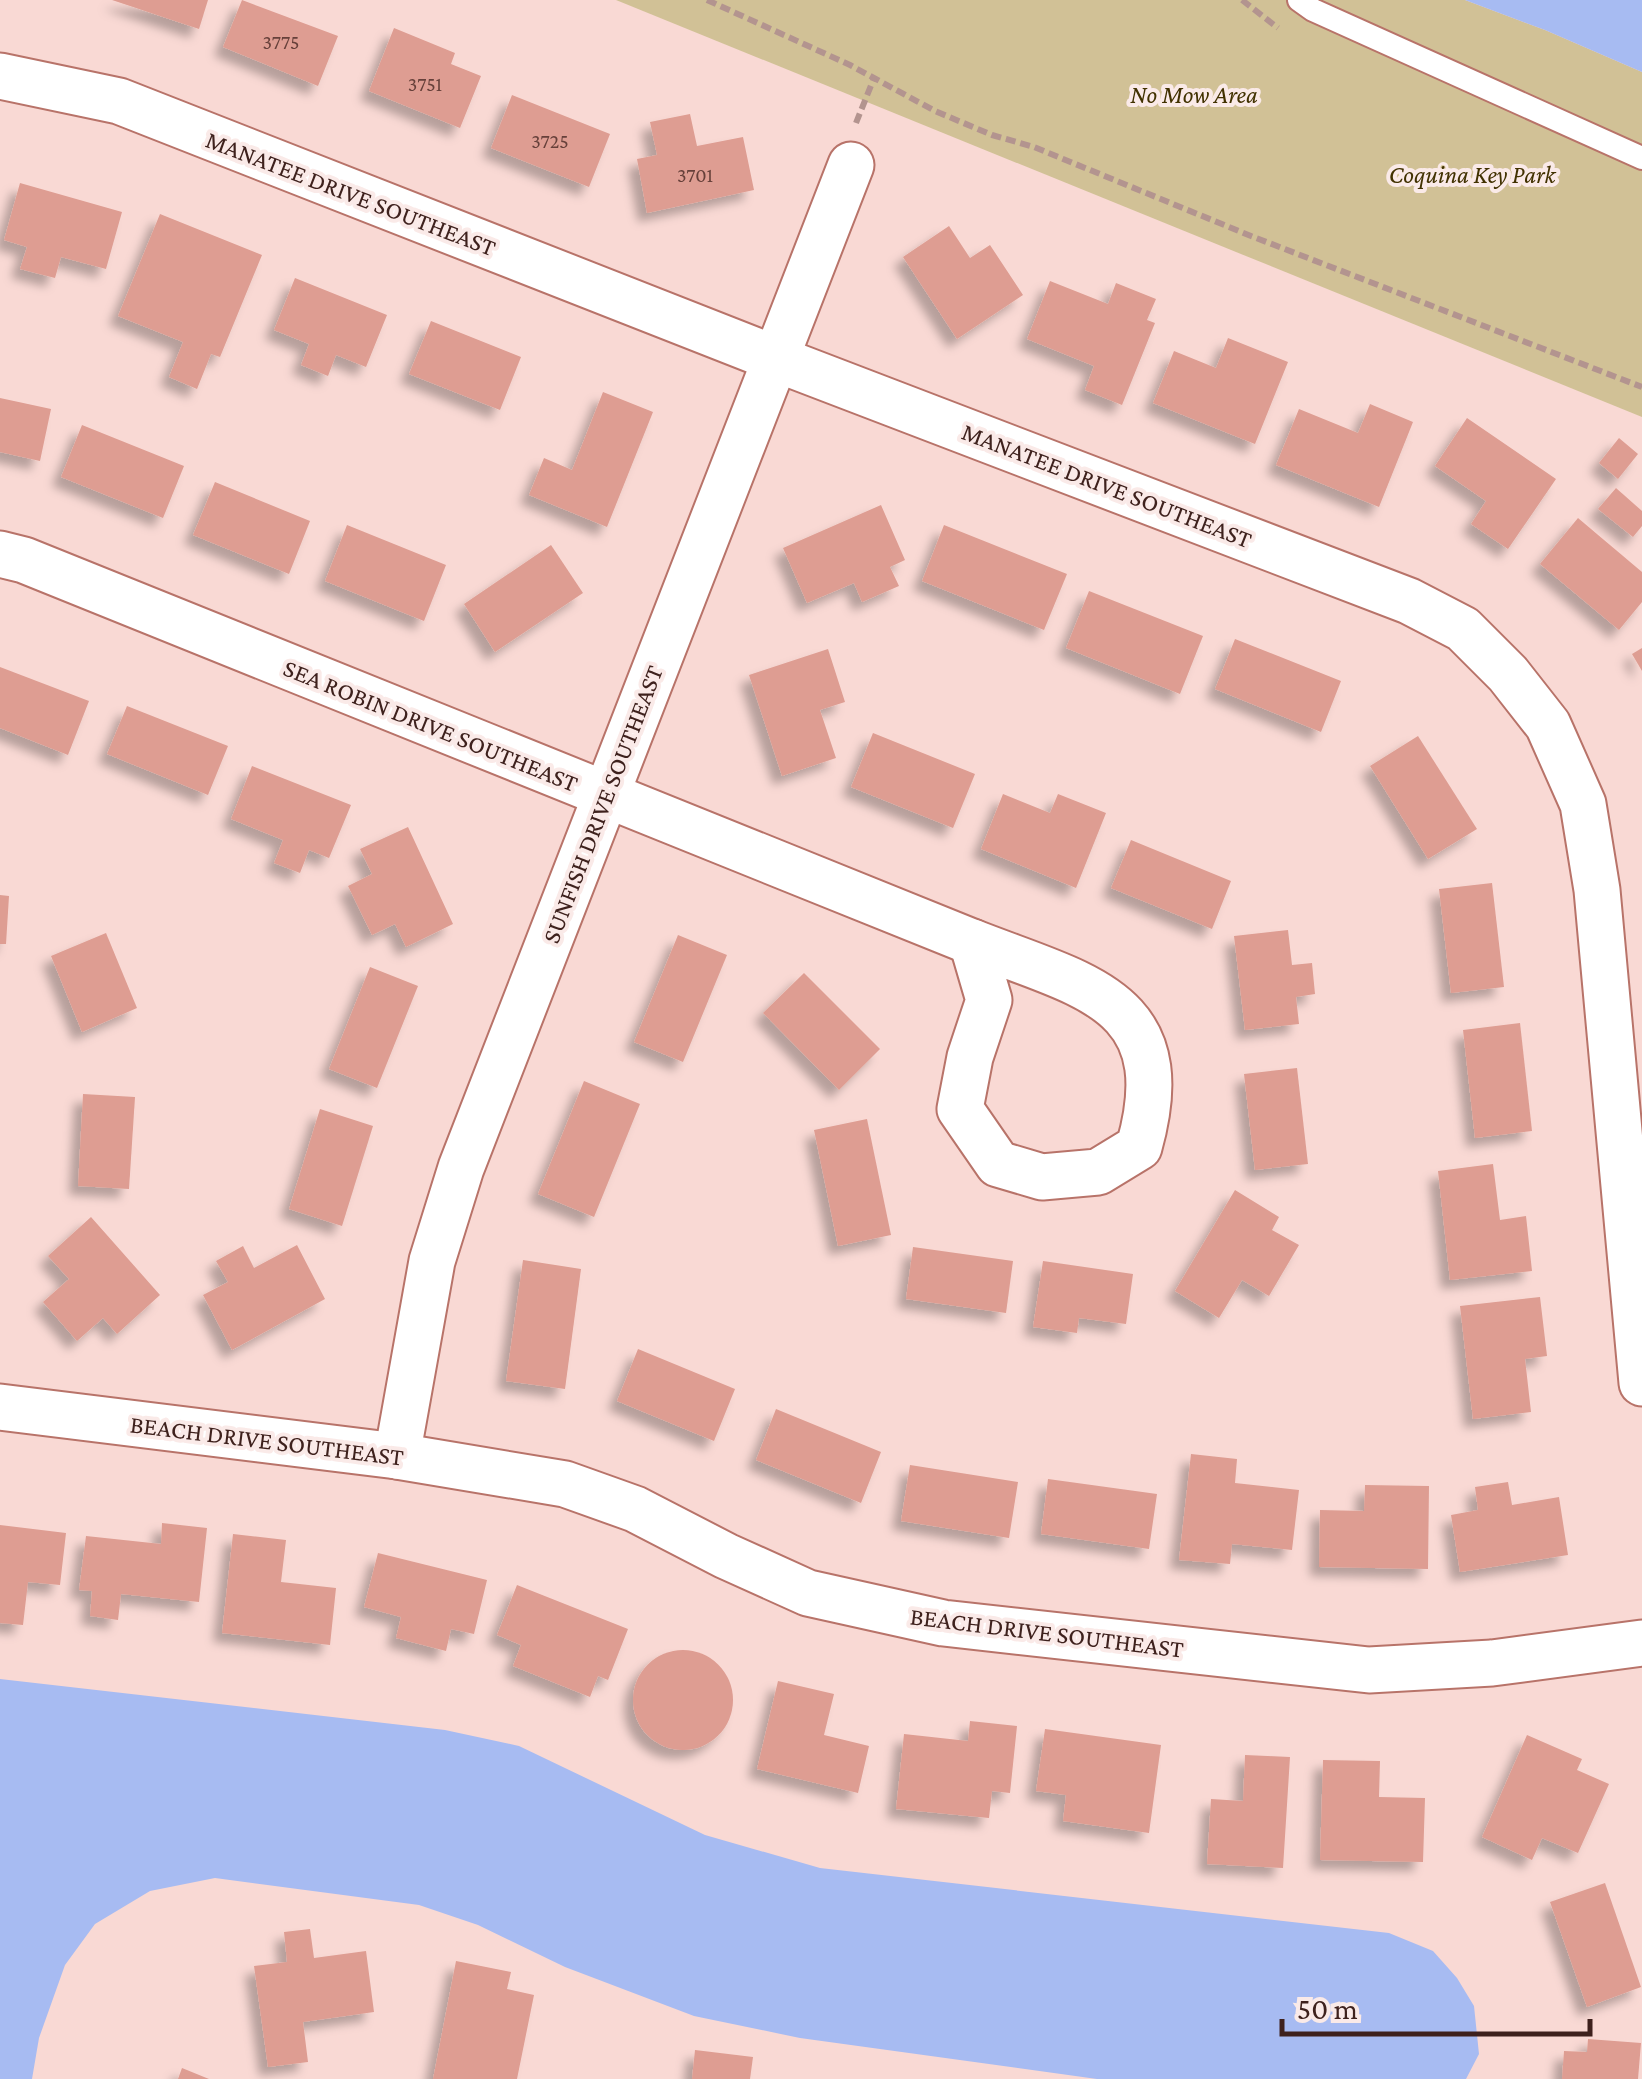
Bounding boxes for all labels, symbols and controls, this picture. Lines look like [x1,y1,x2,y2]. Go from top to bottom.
house number: 3775 [263,31,299,53]
house number: 3751 [408,73,442,95]
park label: No Mow Area [1130,81,1258,108]
street label: MANATEE DRIVE SOUTHEAST [202,126,500,261]
house number: 3725 [531,130,569,152]
park label: Coquina Key Park [1389,161,1556,189]
house number: 3701 [677,164,713,186]
street label: MANATEE DRIVE SOUTHEAST [958,418,1256,553]
street label: SEA ROBIN DRIVE SOUTHEAST [280,654,582,797]
street label: SUNFISH DRIVE SOUTHEAST [537,661,668,947]
street label: BEACH DRIVE SOUTHEAST [129,1410,406,1471]
street label: BEACH DRIVE SOUTHEAST [909,1602,1186,1663]
scale bar [1282,1974,1590,2036]
text: 50 m [1297,1992,1358,2025]

